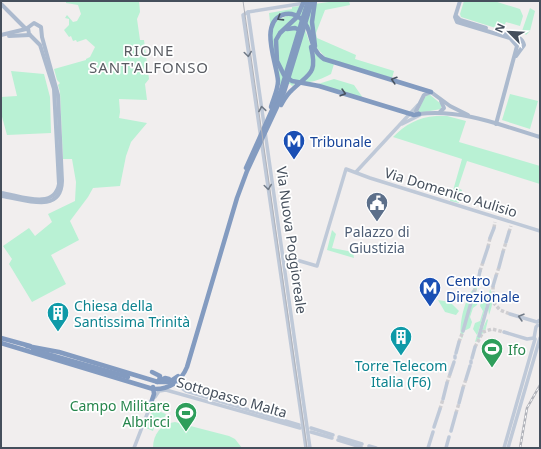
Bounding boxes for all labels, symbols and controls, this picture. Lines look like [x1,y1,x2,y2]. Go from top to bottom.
north arrow [489,12,529,52]
one-way arrow [277,14,284,21]
text: N [491,21,508,35]
district label: RIONE SANT'ALFONSO [89,40,209,77]
one-way arrow [243,51,252,57]
one-way arrow [390,76,397,85]
one-way arrow [339,88,346,97]
one-way arrow [258,106,267,112]
metro station icon: Tribunale [281,128,307,161]
place label: Tribunale [310,132,372,151]
street label: Via Domenico Aulisio [382,163,520,221]
street label: Via Nuova Poggioreale [272,165,312,315]
one-way arrow [263,184,272,190]
public building icon: Palazzo di Giustizia [364,190,390,223]
place label: Palazzo di Giustizia [344,222,410,257]
place label: Centro Direzionale [446,271,520,306]
metro station icon: Centro Direzionale [417,275,443,308]
place label: Chiesa della Santissima Trinità [74,296,190,331]
building icon: Chiesa della Santissima Trinità [45,300,71,333]
one-way arrow [518,313,525,322]
building icon: Torre Telecom Italia (F6) [388,324,414,357]
sports icon: Ifo [479,336,505,369]
place label: Ifo [508,340,526,359]
place label: Torre Telecom Italia (F6) [355,356,447,391]
street label: Sottopasso Malta [175,372,289,422]
place label: Campo Militare Albricci [70,396,170,431]
sports icon: Campo Militare Albricci [173,400,199,433]

